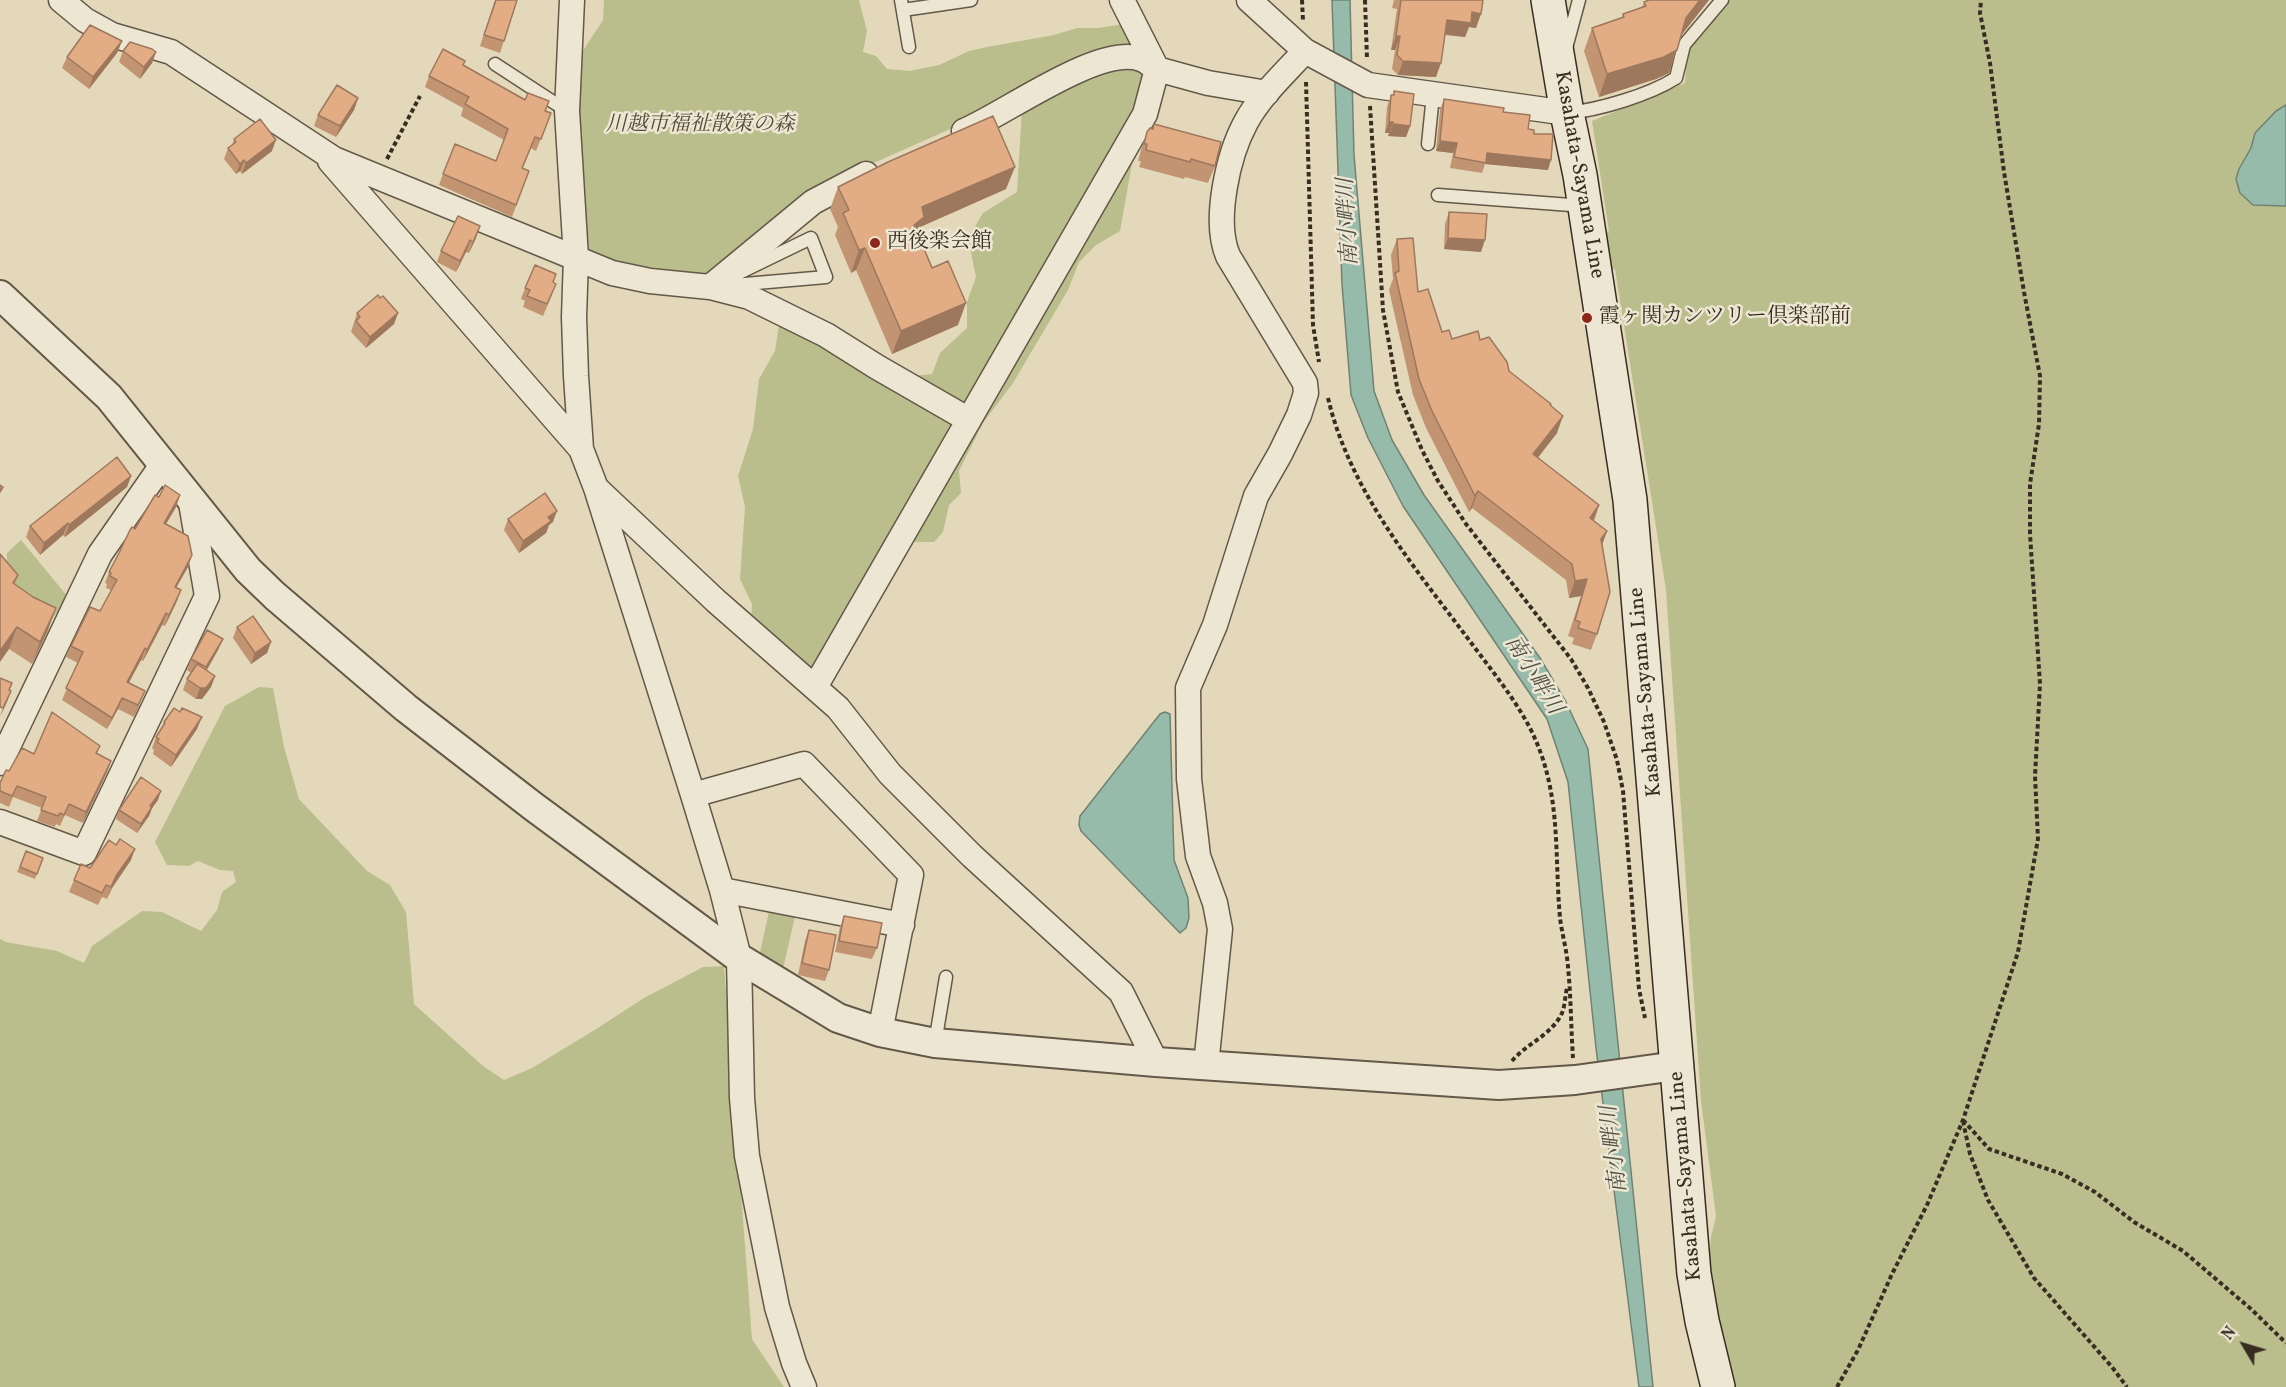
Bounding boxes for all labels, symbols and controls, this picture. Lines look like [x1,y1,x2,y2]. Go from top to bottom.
street label: Kasahata-Sayama Line [1547,69,1609,281]
park label: 川越市福祉散策の森 [606,113,794,139]
water label: 南小畔川 [1335,177,1365,267]
place label: 西後楽会館 [887,230,992,256]
marker: 西後楽会館 [868,236,882,250]
place label: 霞ヶ関カンツリー倶楽部前 [1599,305,1851,331]
marker: 霞ヶ関カンツリー倶楽部前 [1580,311,1594,325]
street label: Kasahata-Sayama Line [1625,586,1669,798]
water label: 南小畔川 [1497,632,1567,720]
street label: Kasahata-Sayama Line [1665,1070,1709,1282]
water label: 南小畔川 [1598,1104,1634,1194]
north arrow [2214,1315,2274,1375]
text: N [2218,1323,2242,1345]

